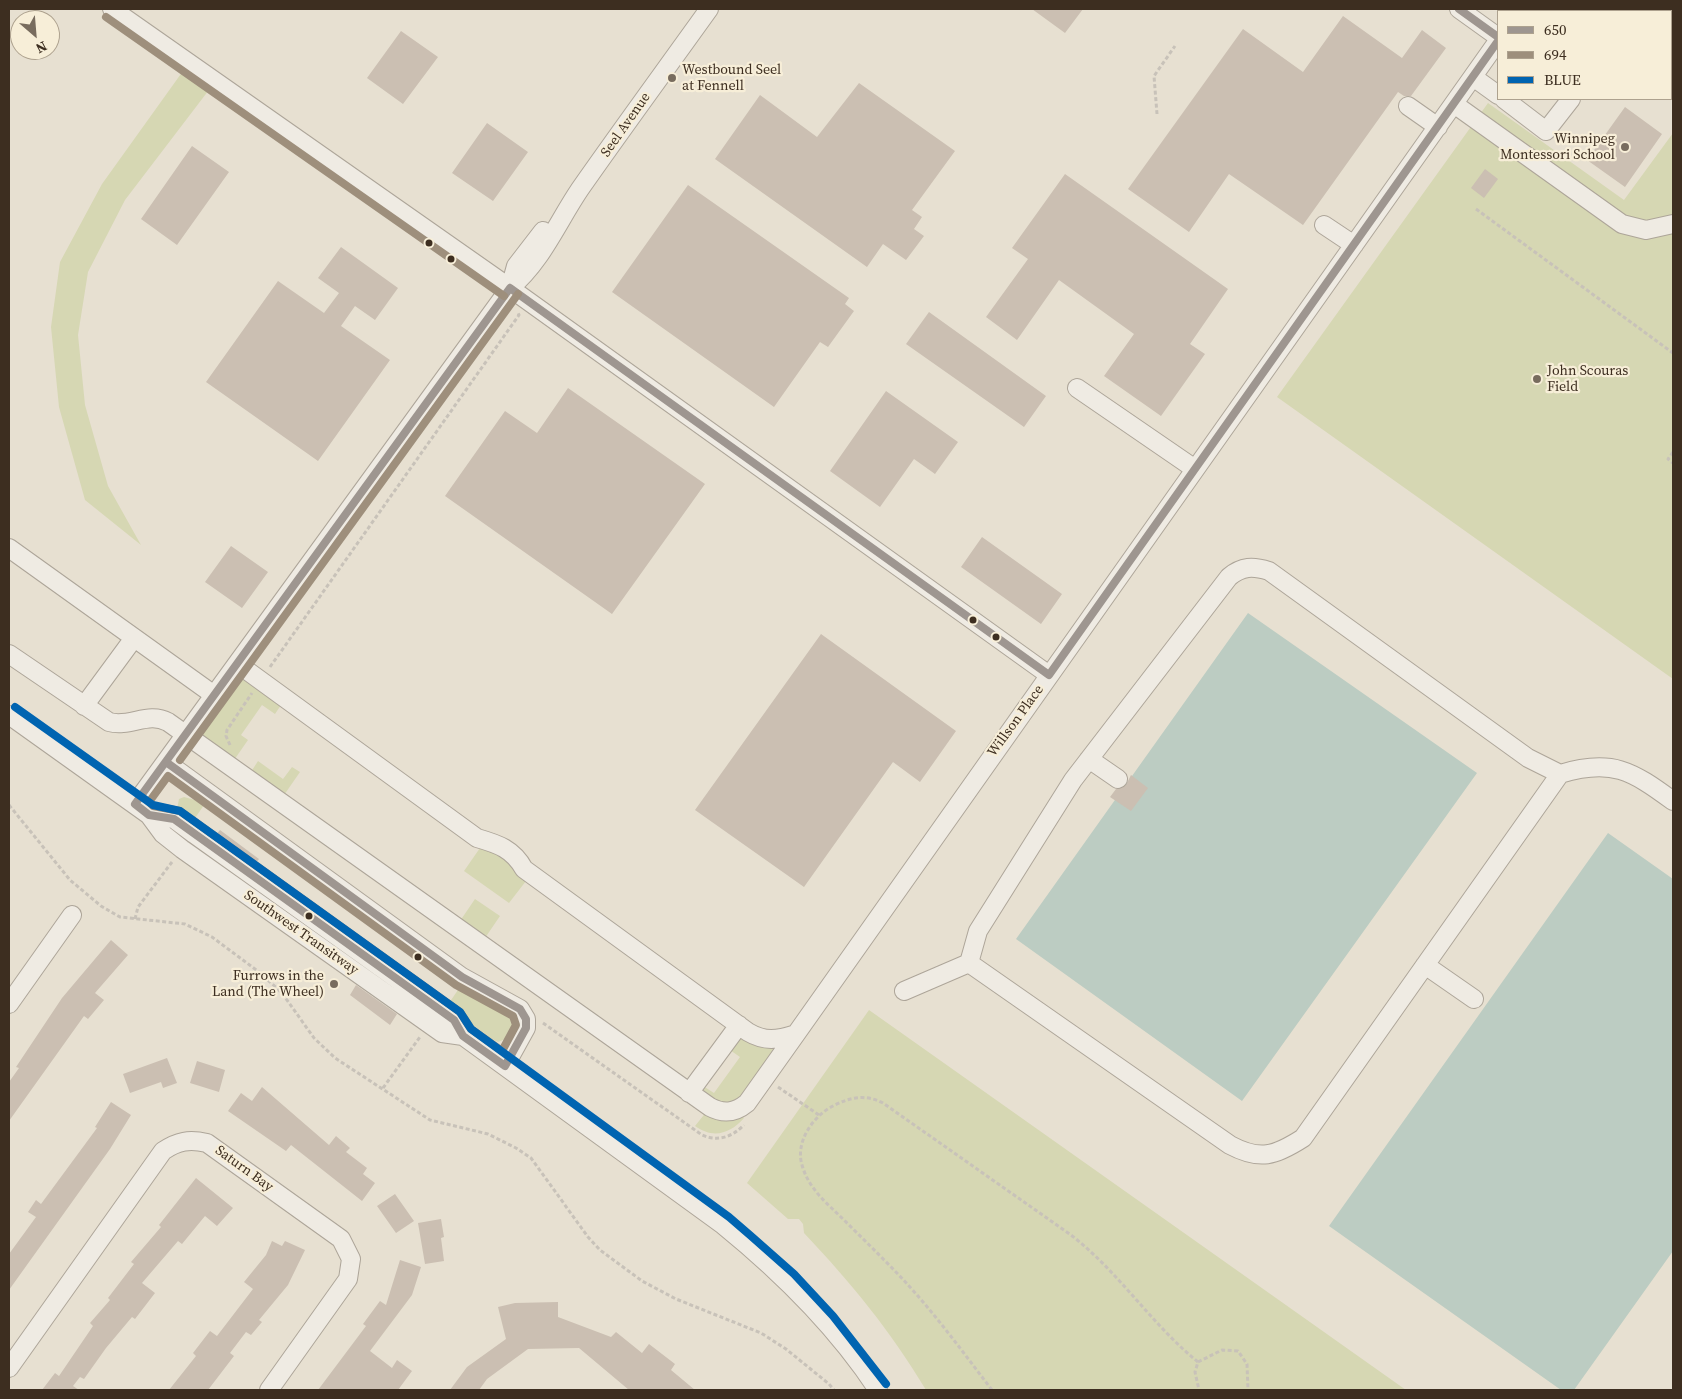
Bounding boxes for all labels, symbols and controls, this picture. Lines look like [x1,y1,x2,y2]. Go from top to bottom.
north arrow [10,10,60,60]
legend [1497,10,1672,100]
text: 650 [1544,19,1567,40]
text: N [32,36,50,59]
text: 694 [1544,44,1567,65]
place label: Westbound Seel at Fennell [682,62,781,94]
text: BLUE [1544,69,1581,90]
marker: Westbound Seel at Fennell [666,72,678,84]
street label: Seel Avenue [598,90,654,160]
place label: Winnipeg Montessori School [1500,131,1615,164]
marker: Winnipeg Montessori School [1619,141,1631,153]
unlabelled marker [424,238,434,248]
unlabelled marker [446,254,456,264]
place label: John Scouras Field [1547,363,1628,396]
marker: John Scouras Field [1531,373,1543,385]
unlabelled marker [968,615,978,625]
unlabelled marker [991,632,1001,642]
street label: Willson Place [984,682,1048,760]
street label: Southwest Transitway [241,887,361,979]
unlabelled marker [304,911,314,921]
unlabelled marker [413,952,423,962]
place label: Furrows in the Land (The Wheel) [212,968,324,1000]
marker: Furrows in the Land (The Wheel) [328,978,340,990]
street label: Saturn Bay [212,1142,276,1196]

